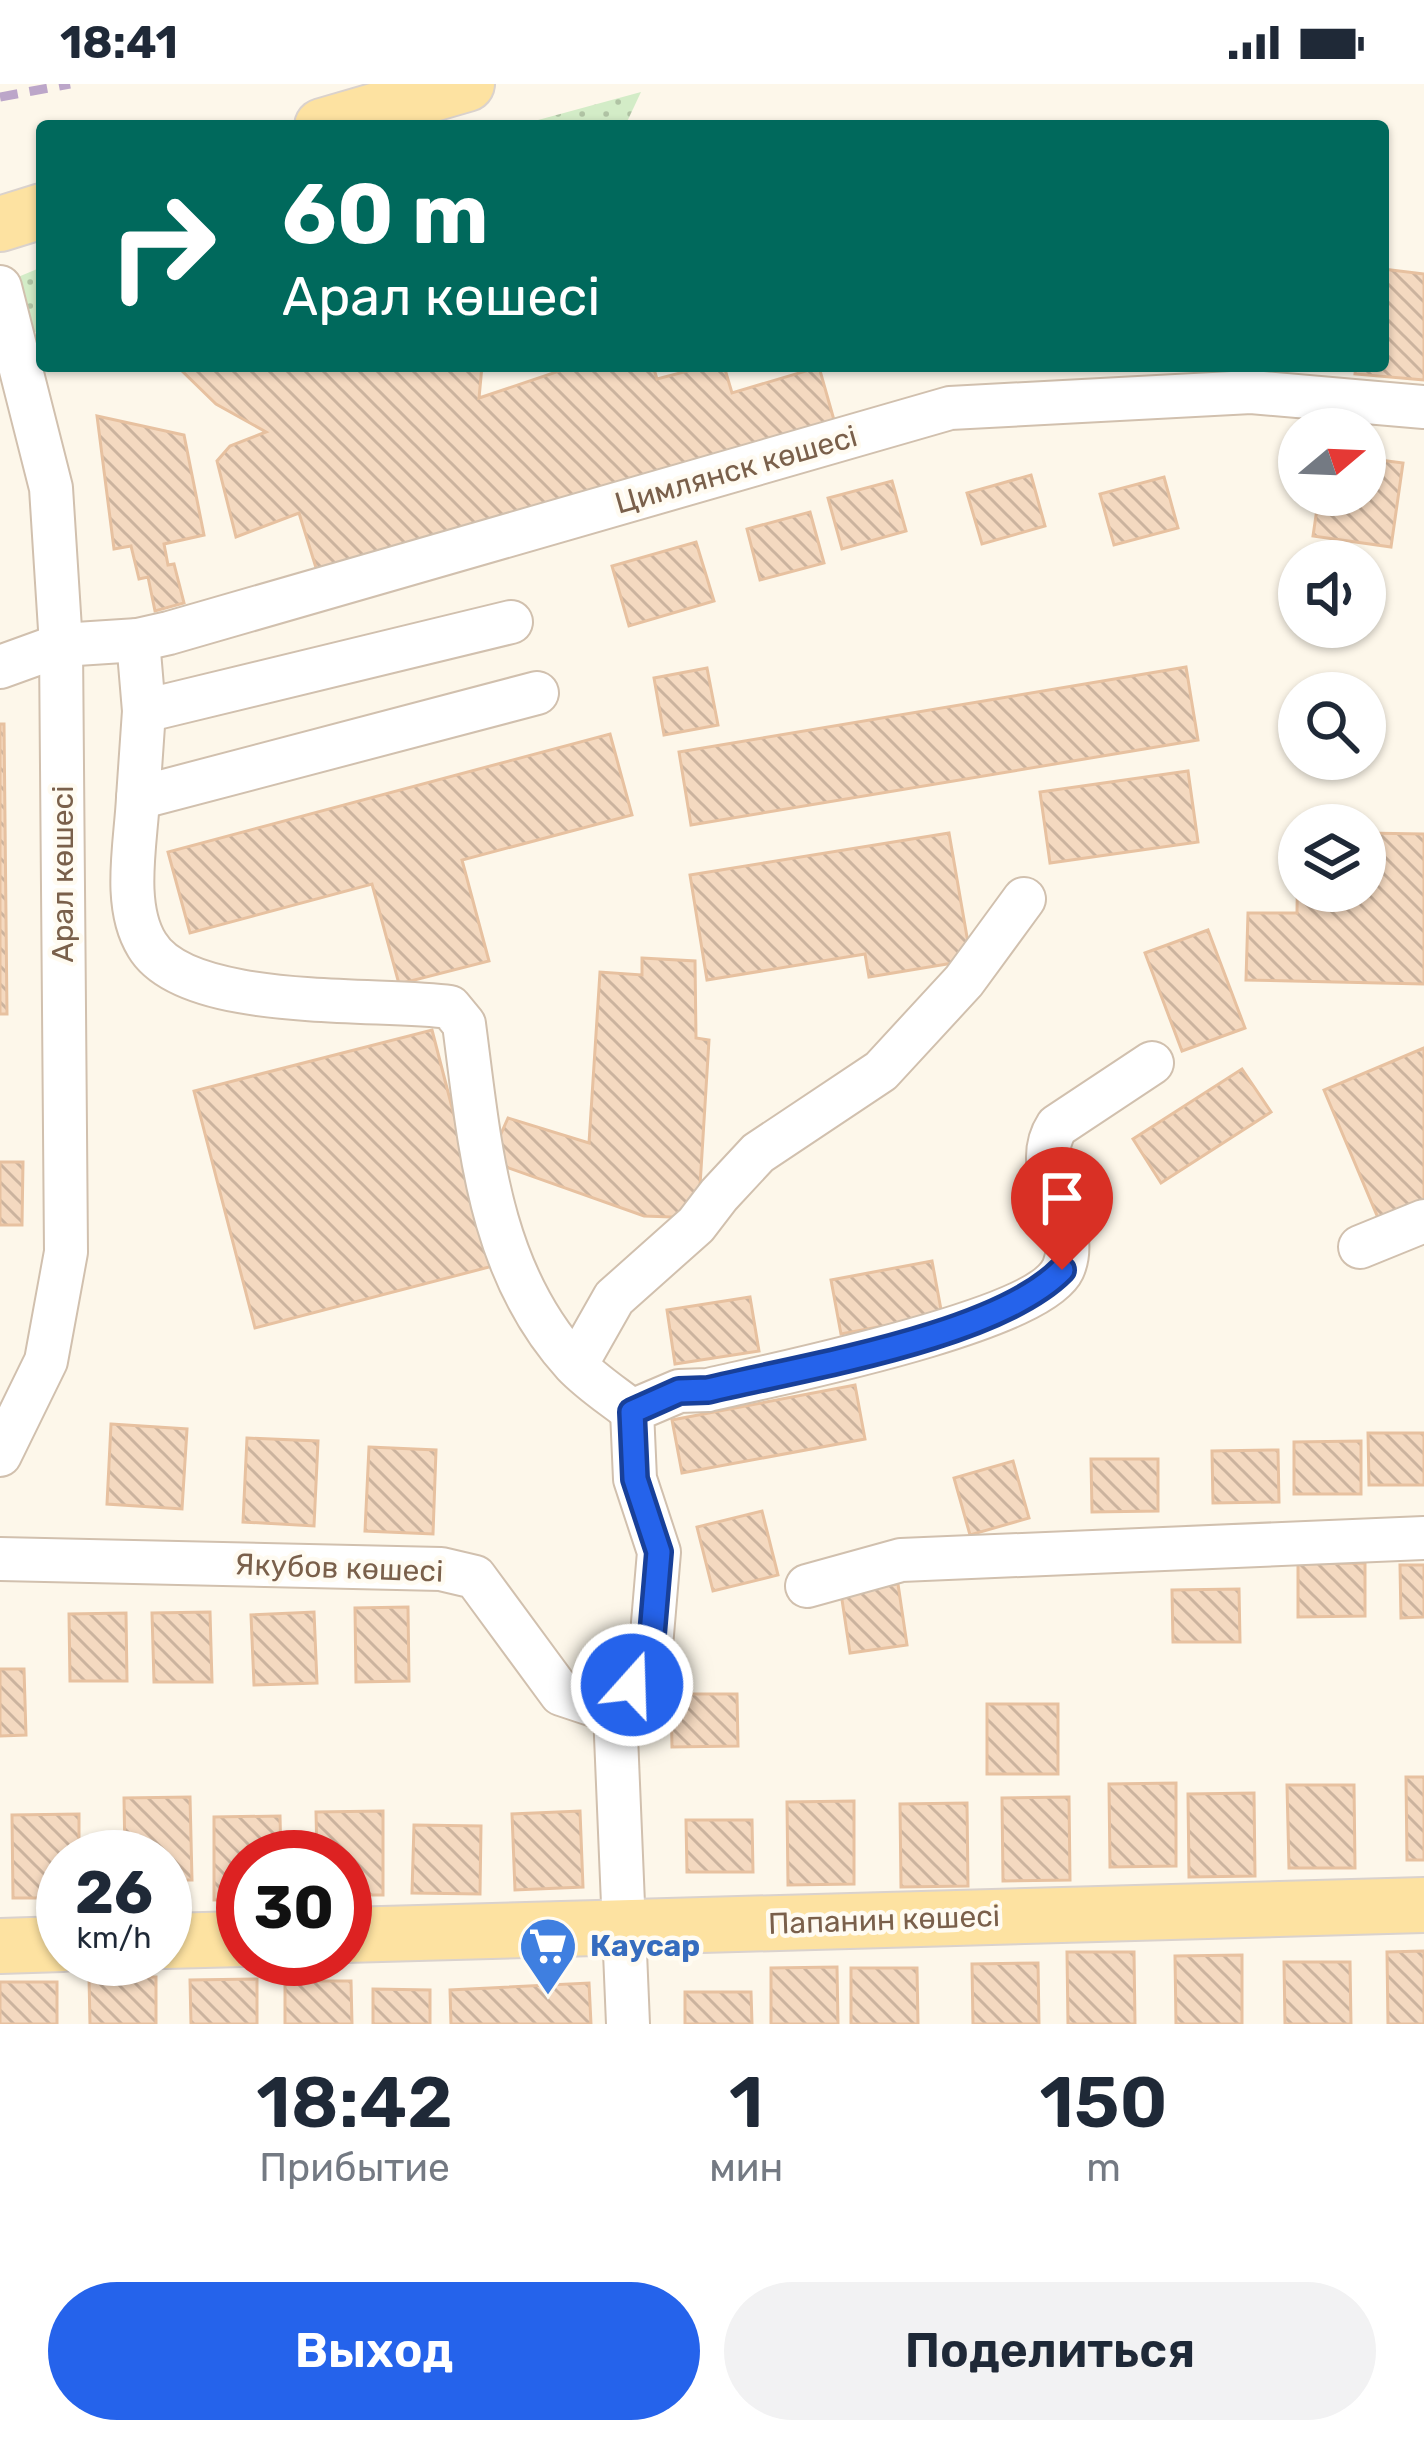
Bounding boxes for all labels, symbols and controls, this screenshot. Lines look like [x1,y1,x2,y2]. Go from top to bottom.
text: 18:41 [60,16,178,69]
text: 60 m [282,164,489,264]
icon: right [84,168,240,324]
text: Арал көшесі [282,265,600,329]
north arrow [1278,408,1386,516]
map controls [1278,408,1386,912]
street label: Цимлянск көшесі [611,418,861,522]
button: sound [1278,540,1386,648]
button: search [1278,672,1386,780]
street label: Арал көшесі [45,786,81,962]
button: layers [1278,804,1386,912]
pin [1011,1147,1113,1270]
icon: arrive [1029,1165,1095,1231]
street label: Якубов көшесі [234,1546,444,1590]
position arrow [569,1622,695,1748]
speed limit sign: 30 [216,1830,372,1986]
text: 26 [75,1857,153,1928]
street label: Папанин көшесі [767,1898,1001,1942]
supermarket icon: Каусар [517,1915,579,1997]
text: km/h [77,1920,151,1956]
place label: Каусар [590,1928,700,1964]
text: 18:42 [256,2060,453,2145]
text: 1 [729,2060,763,2145]
text: 150 [1040,2060,1168,2145]
text: Прибытие [259,2145,450,2191]
text: мин [709,2145,783,2191]
text: m [1086,2145,1121,2191]
button: Выход [48,2282,700,2420]
button: Поделиться [724,2282,1376,2420]

